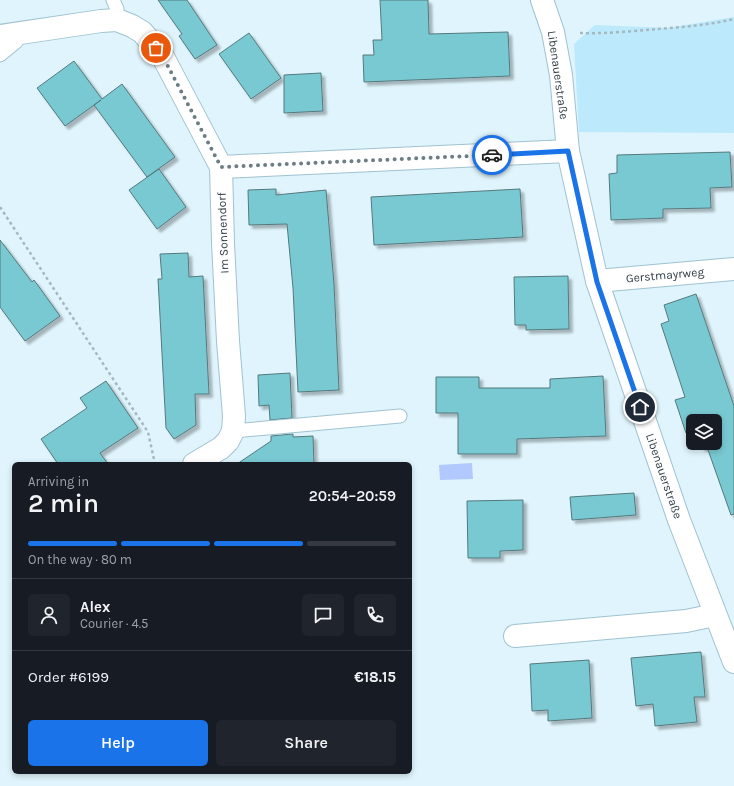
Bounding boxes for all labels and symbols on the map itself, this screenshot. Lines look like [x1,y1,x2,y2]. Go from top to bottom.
street label: Libenauerstraße [545,30,571,120]
pin [139,31,173,65]
courier [472,135,512,175]
street label: Im Sonnendorf [215,191,231,274]
street label: Gerstmayrweg [625,265,705,285]
pin [623,390,657,424]
street label: Libenauerstraße [643,431,685,521]

